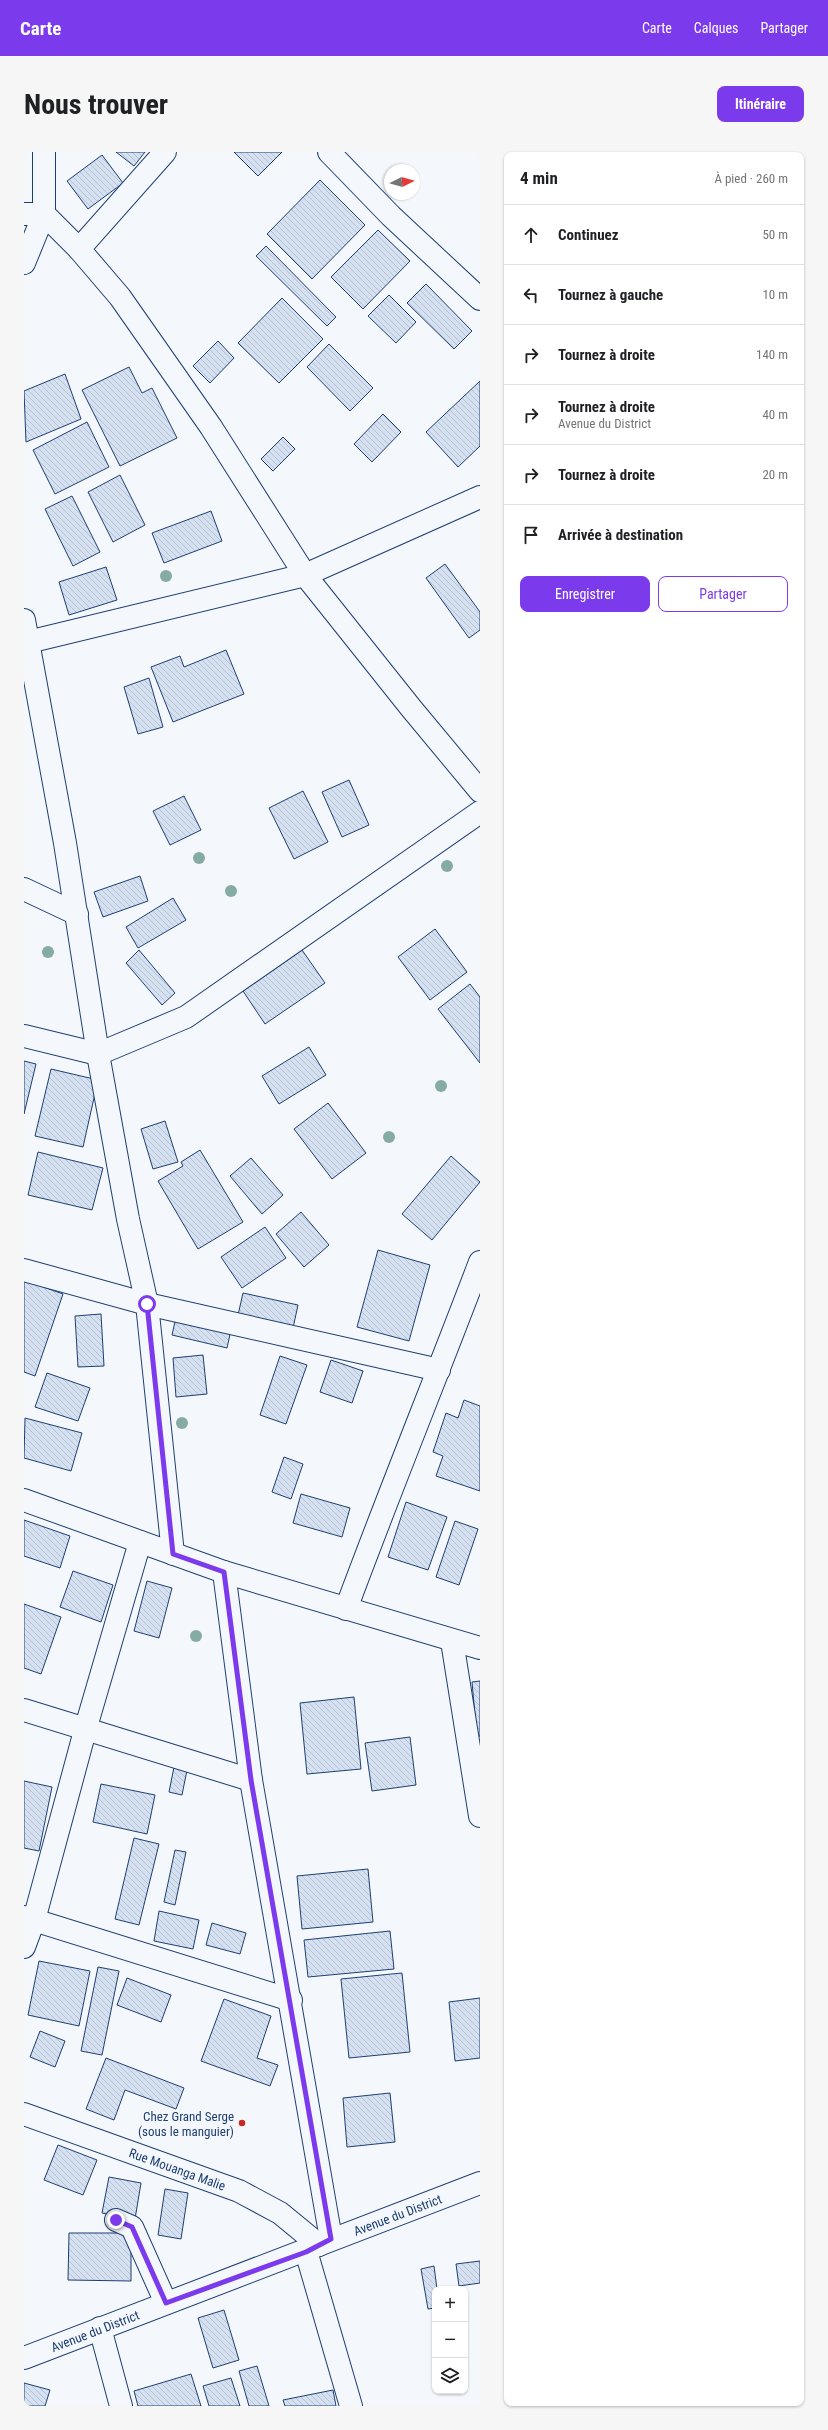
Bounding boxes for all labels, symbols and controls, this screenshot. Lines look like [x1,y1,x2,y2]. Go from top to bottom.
text: Carte [20,17,61,40]
text: Carte [642,20,672,36]
text: Calques [694,20,738,36]
text: Partager [760,20,808,36]
button: Itinéraire [717,86,804,122]
text: Nous trouver [24,88,168,121]
north arrow [384,164,420,200]
text: 4 min [520,168,558,188]
text: À pied · 260 m [714,171,788,186]
icon: ahead [520,224,542,246]
text: Continuez [558,226,619,244]
text: 50 m [762,227,788,242]
icon: left [520,284,542,306]
text: Tournez à gauche [558,286,663,304]
text: 10 m [762,287,788,302]
icon: right [520,344,542,366]
text: Tournez à droite [558,346,655,364]
text: 140 m [756,347,788,362]
text: Tournez à droite [558,398,655,416]
icon: right [520,404,542,426]
text: 40 m [762,407,788,422]
text: Avenue du District [558,416,651,431]
icon: right [520,464,542,486]
text: Tournez à droite [558,466,655,484]
text: 20 m [762,467,788,482]
icon: arrive [520,524,542,546]
text: Arrivée à destination [558,526,683,544]
button: Enregistrer [520,576,650,612]
button: Partager [658,576,788,612]
route start [138,1295,156,1313]
place label: Chez Grand Serge (sous le manguier) [138,2109,234,2139]
marker: Chez Grand Serge (sous le manguier) [237,2118,247,2128]
street label: Rue Mouanga Malie [127,2145,227,2194]
street label: Avenue du District [351,2191,444,2239]
route end [107,2211,125,2229]
map controls [432,2286,468,2394]
button: + [432,2286,468,2322]
street label: Avenue du District [49,2307,141,2355]
button: − [432,2322,468,2358]
button: layers [432,2358,468,2394]

